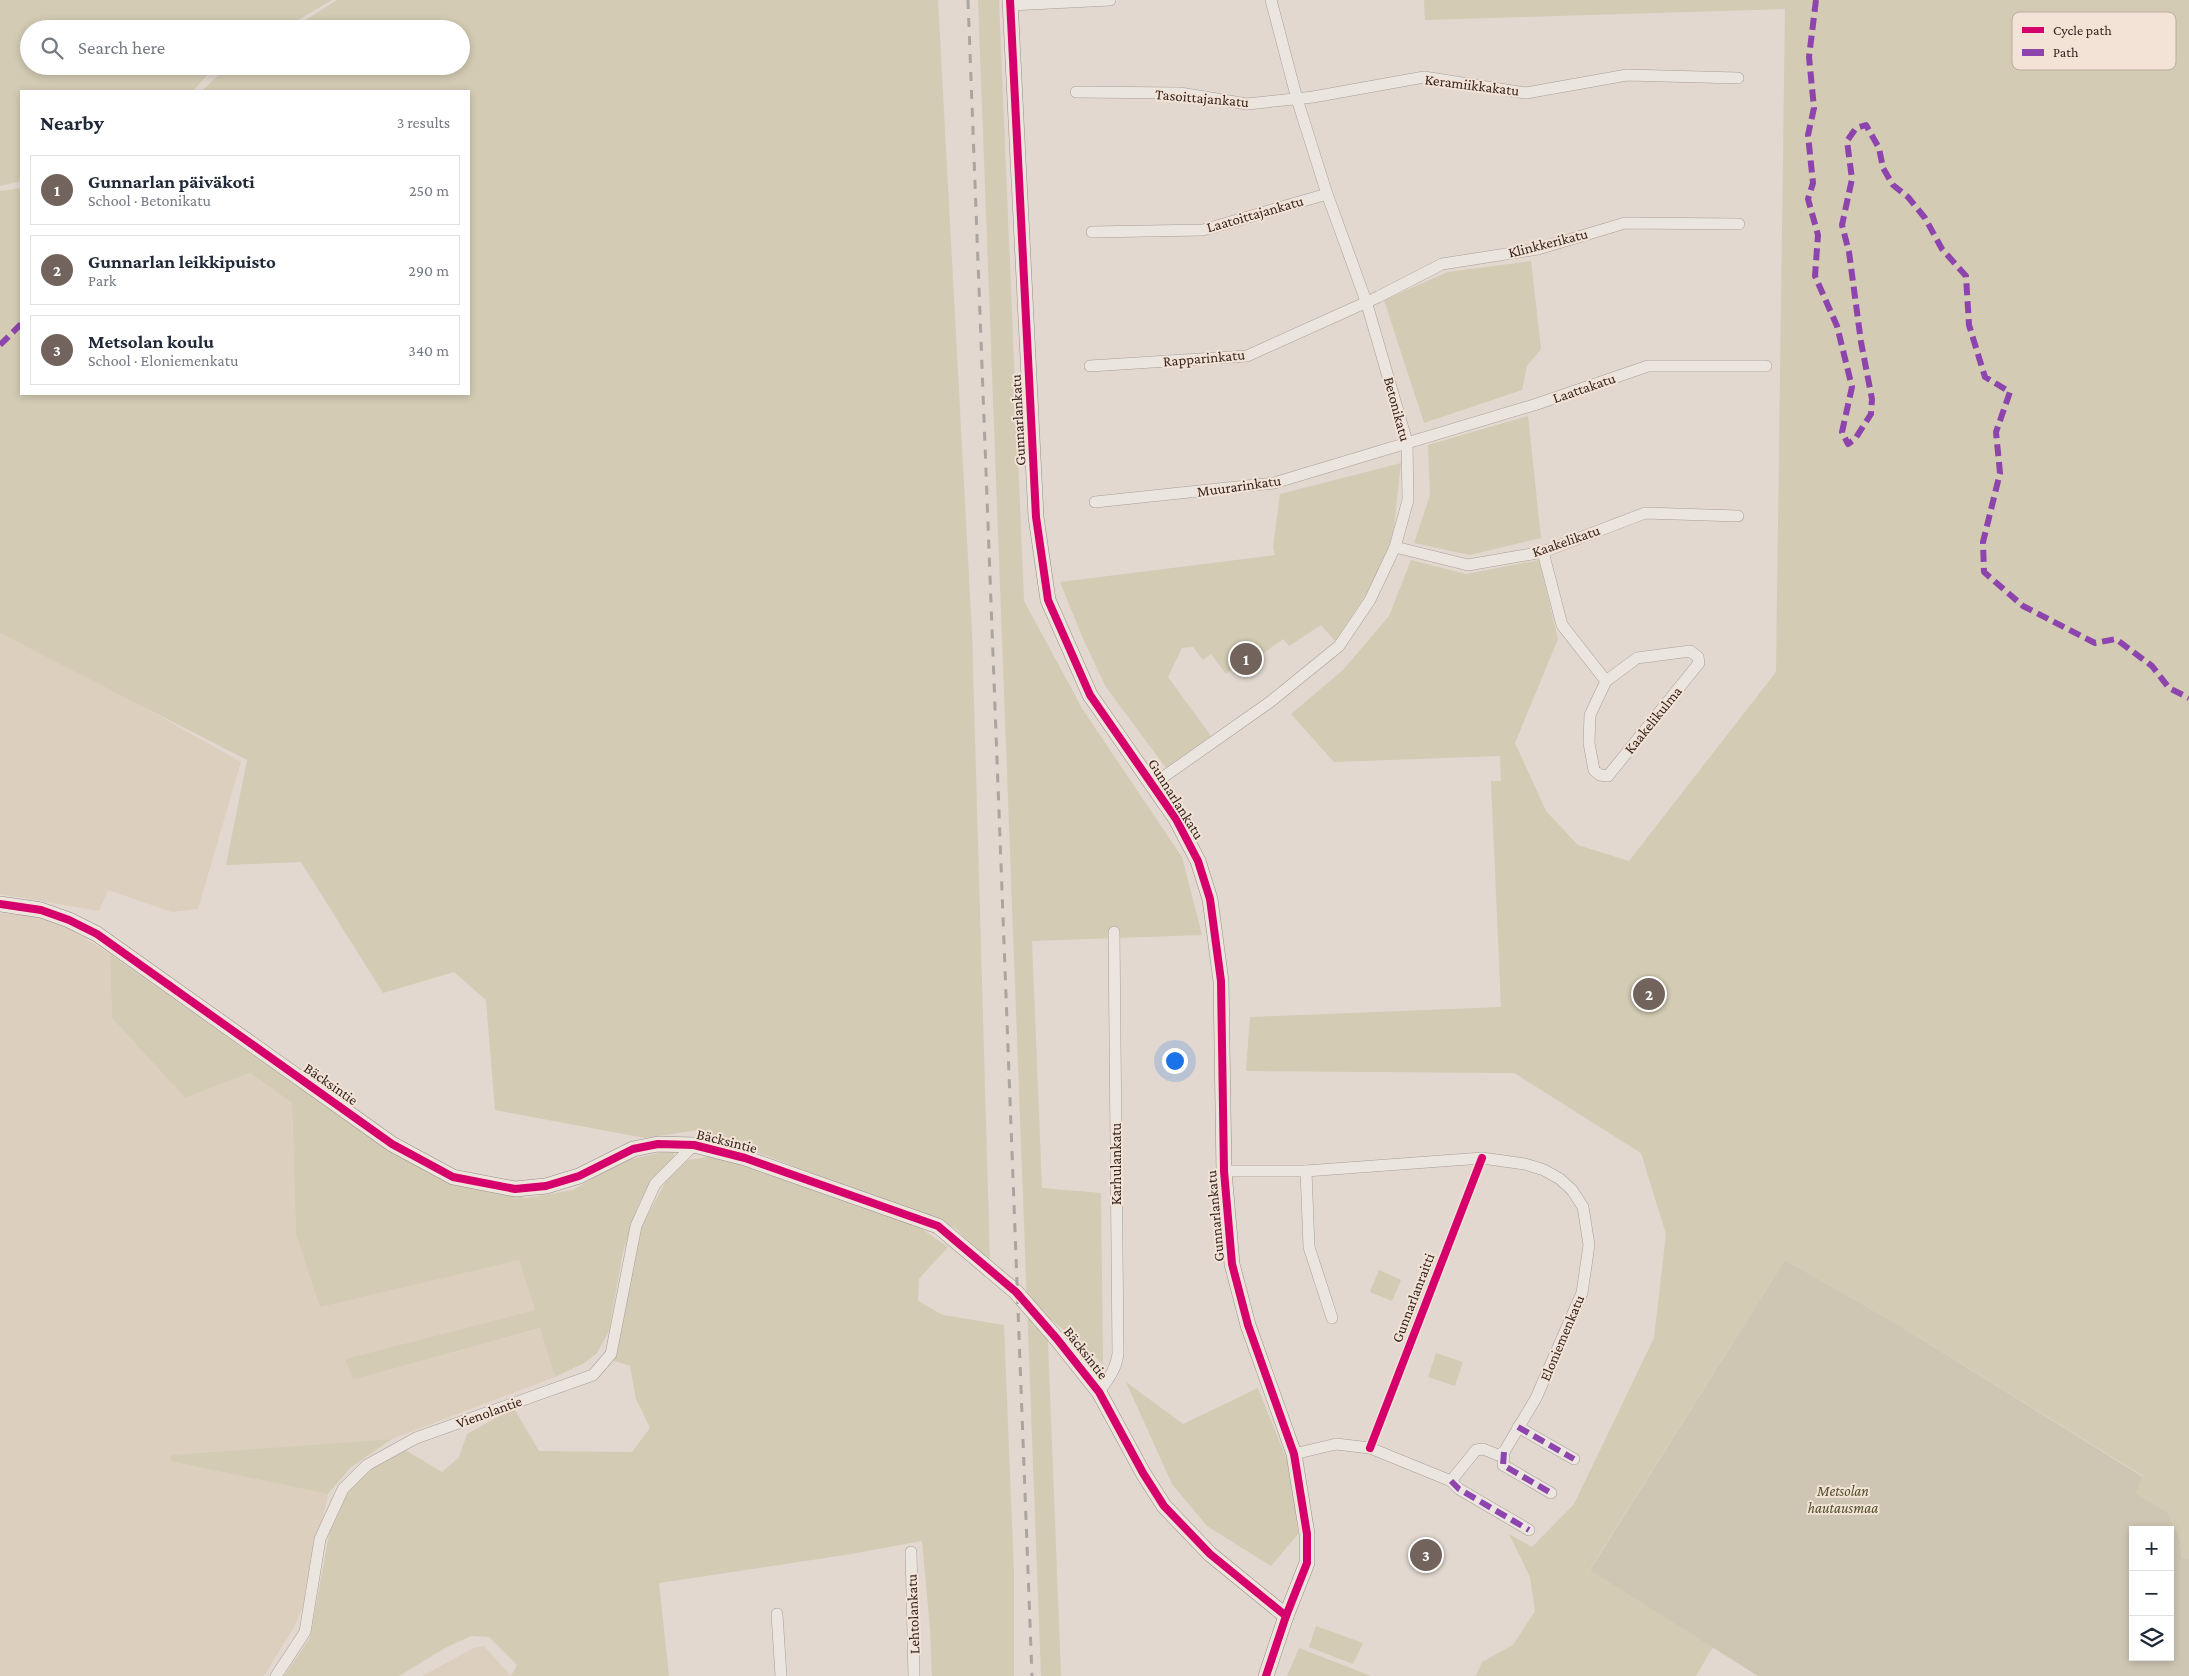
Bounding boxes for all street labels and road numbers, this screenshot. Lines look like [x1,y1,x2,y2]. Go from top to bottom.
street label: Keramiikkakatu [1424,71,1520,99]
street label: Tasoittajankatu [1154,86,1250,111]
street label: Laatoittajankatu [1205,193,1306,236]
street label: Klinkkerikatu [1506,225,1590,261]
street label: Rapparinkatu [1162,346,1246,371]
street label: Laattakatu [1551,370,1617,406]
street label: Gunnarlankatu [1008,374,1028,466]
street label: Betonikatu [1381,375,1413,443]
street label: Muurarinkatu [1196,472,1282,500]
street label: Kaakelikatu [1530,522,1602,560]
street label: Kaakelikulma [1621,683,1685,757]
street label: Gunnarlankatu [1145,756,1207,842]
street label: Bäcksintie [301,1060,361,1108]
street label: Karhulankatu [1108,1123,1124,1205]
street label: Bäcksintie [695,1126,759,1156]
street label: Gunnarlankatu [1203,1170,1227,1262]
street label: Gunnarlanraitti [1389,1251,1437,1345]
street label: Eloniemenkatu [1537,1293,1587,1383]
street label: Bäcksintie [1061,1324,1112,1383]
street label: Vienolantie [454,1393,524,1431]
street label: Lehtolankatu [904,1574,922,1654]

